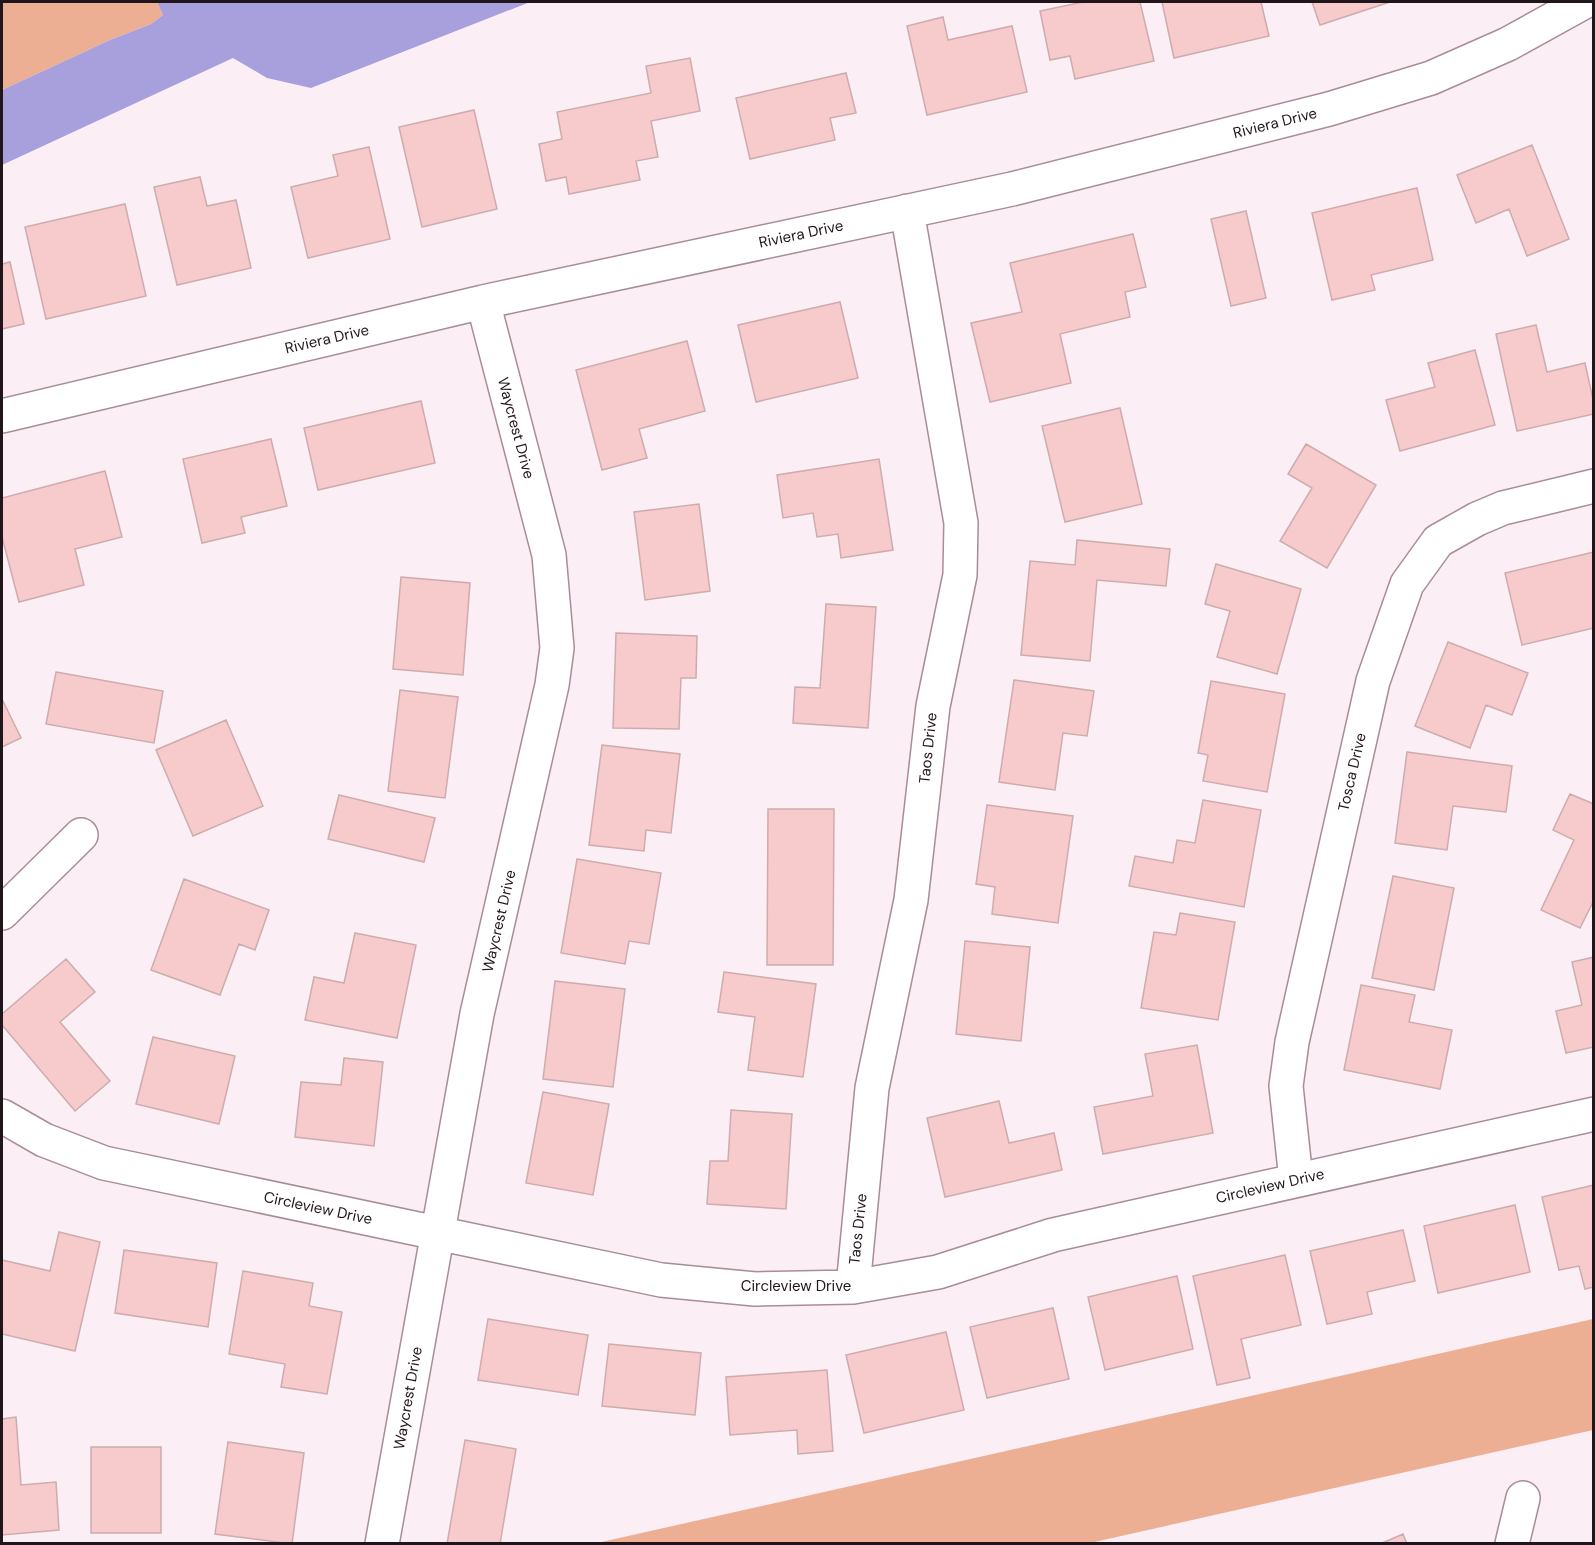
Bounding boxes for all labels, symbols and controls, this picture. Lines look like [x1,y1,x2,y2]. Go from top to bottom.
street label: Riviera Drive [1231,103,1319,143]
street label: Riviera Drive [757,215,845,253]
street label: Riviera Drive [283,320,371,358]
street label: Waycrest Drive [493,375,539,481]
street label: Taos Drive [914,711,942,785]
street label: Tosca Drive [1333,731,1371,813]
street label: Waycrest Drive [478,868,520,974]
street label: Circleview Drive [1214,1164,1326,1208]
street label: Circleview Drive [262,1187,374,1229]
street label: Taos Drive [844,1192,872,1266]
street label: Circleview Drive [741,1276,851,1296]
street label: Waycrest Drive [389,1345,427,1451]

